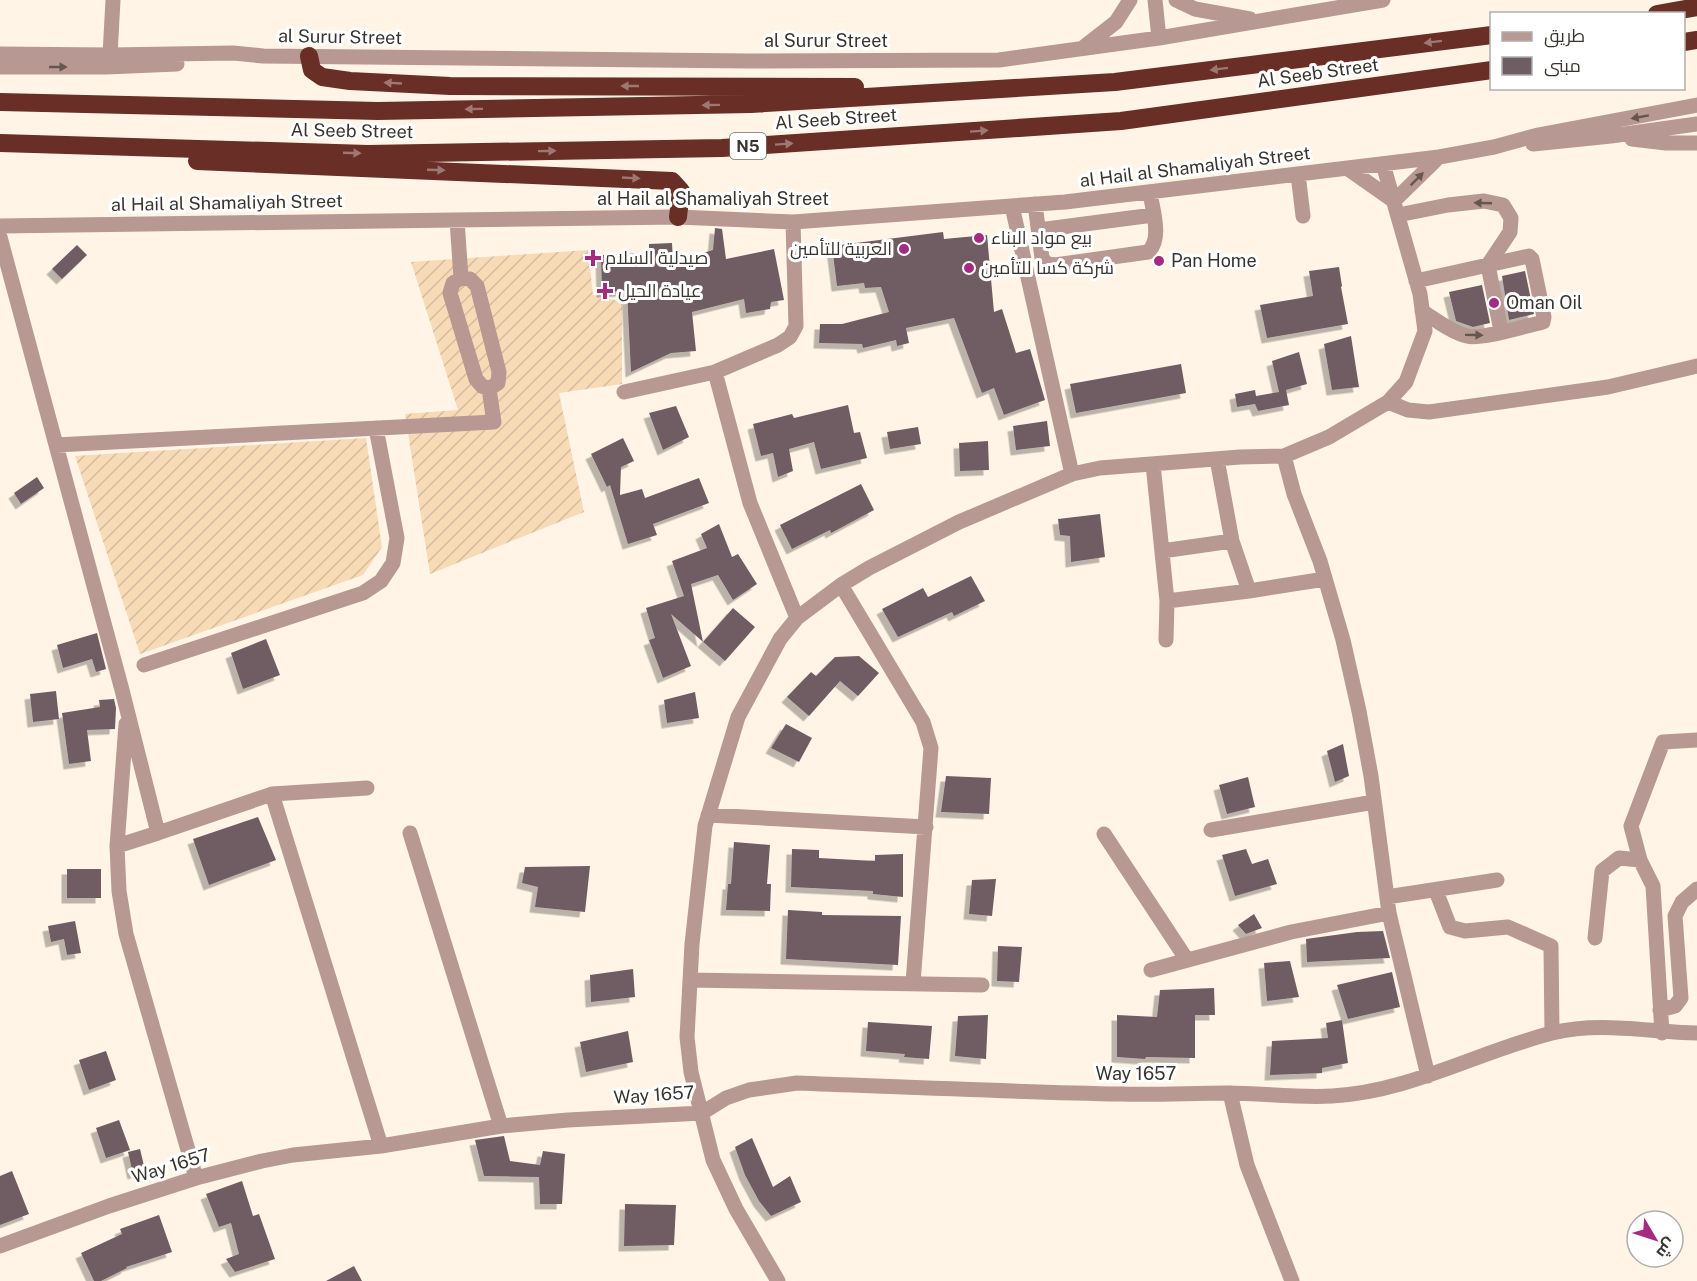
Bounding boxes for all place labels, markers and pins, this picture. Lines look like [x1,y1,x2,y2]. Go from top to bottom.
place label: بيع مواد البناء [991,227,1092,250]
marker: بيع مواد البناء [972,231,986,245]
place label: العربية للتأمين [790,238,892,260]
marker: العربية للتأمين [897,242,911,256]
place label: صيدلية السلام [605,247,708,270]
place label: Pan Home [1171,250,1257,271]
marker: صيدلية السلام [586,251,600,265]
marker: Pan Home [1152,254,1166,268]
place label: شركة كسا للتأمين [981,257,1114,279]
marker: شركة كسا للتأمين [962,261,976,275]
place label: عيادة الحيل [618,280,701,302]
marker: عيادة الحيل [596,282,614,300]
place label: Oman Oil [1506,292,1582,313]
marker: Oman Oil [1487,296,1501,310]

